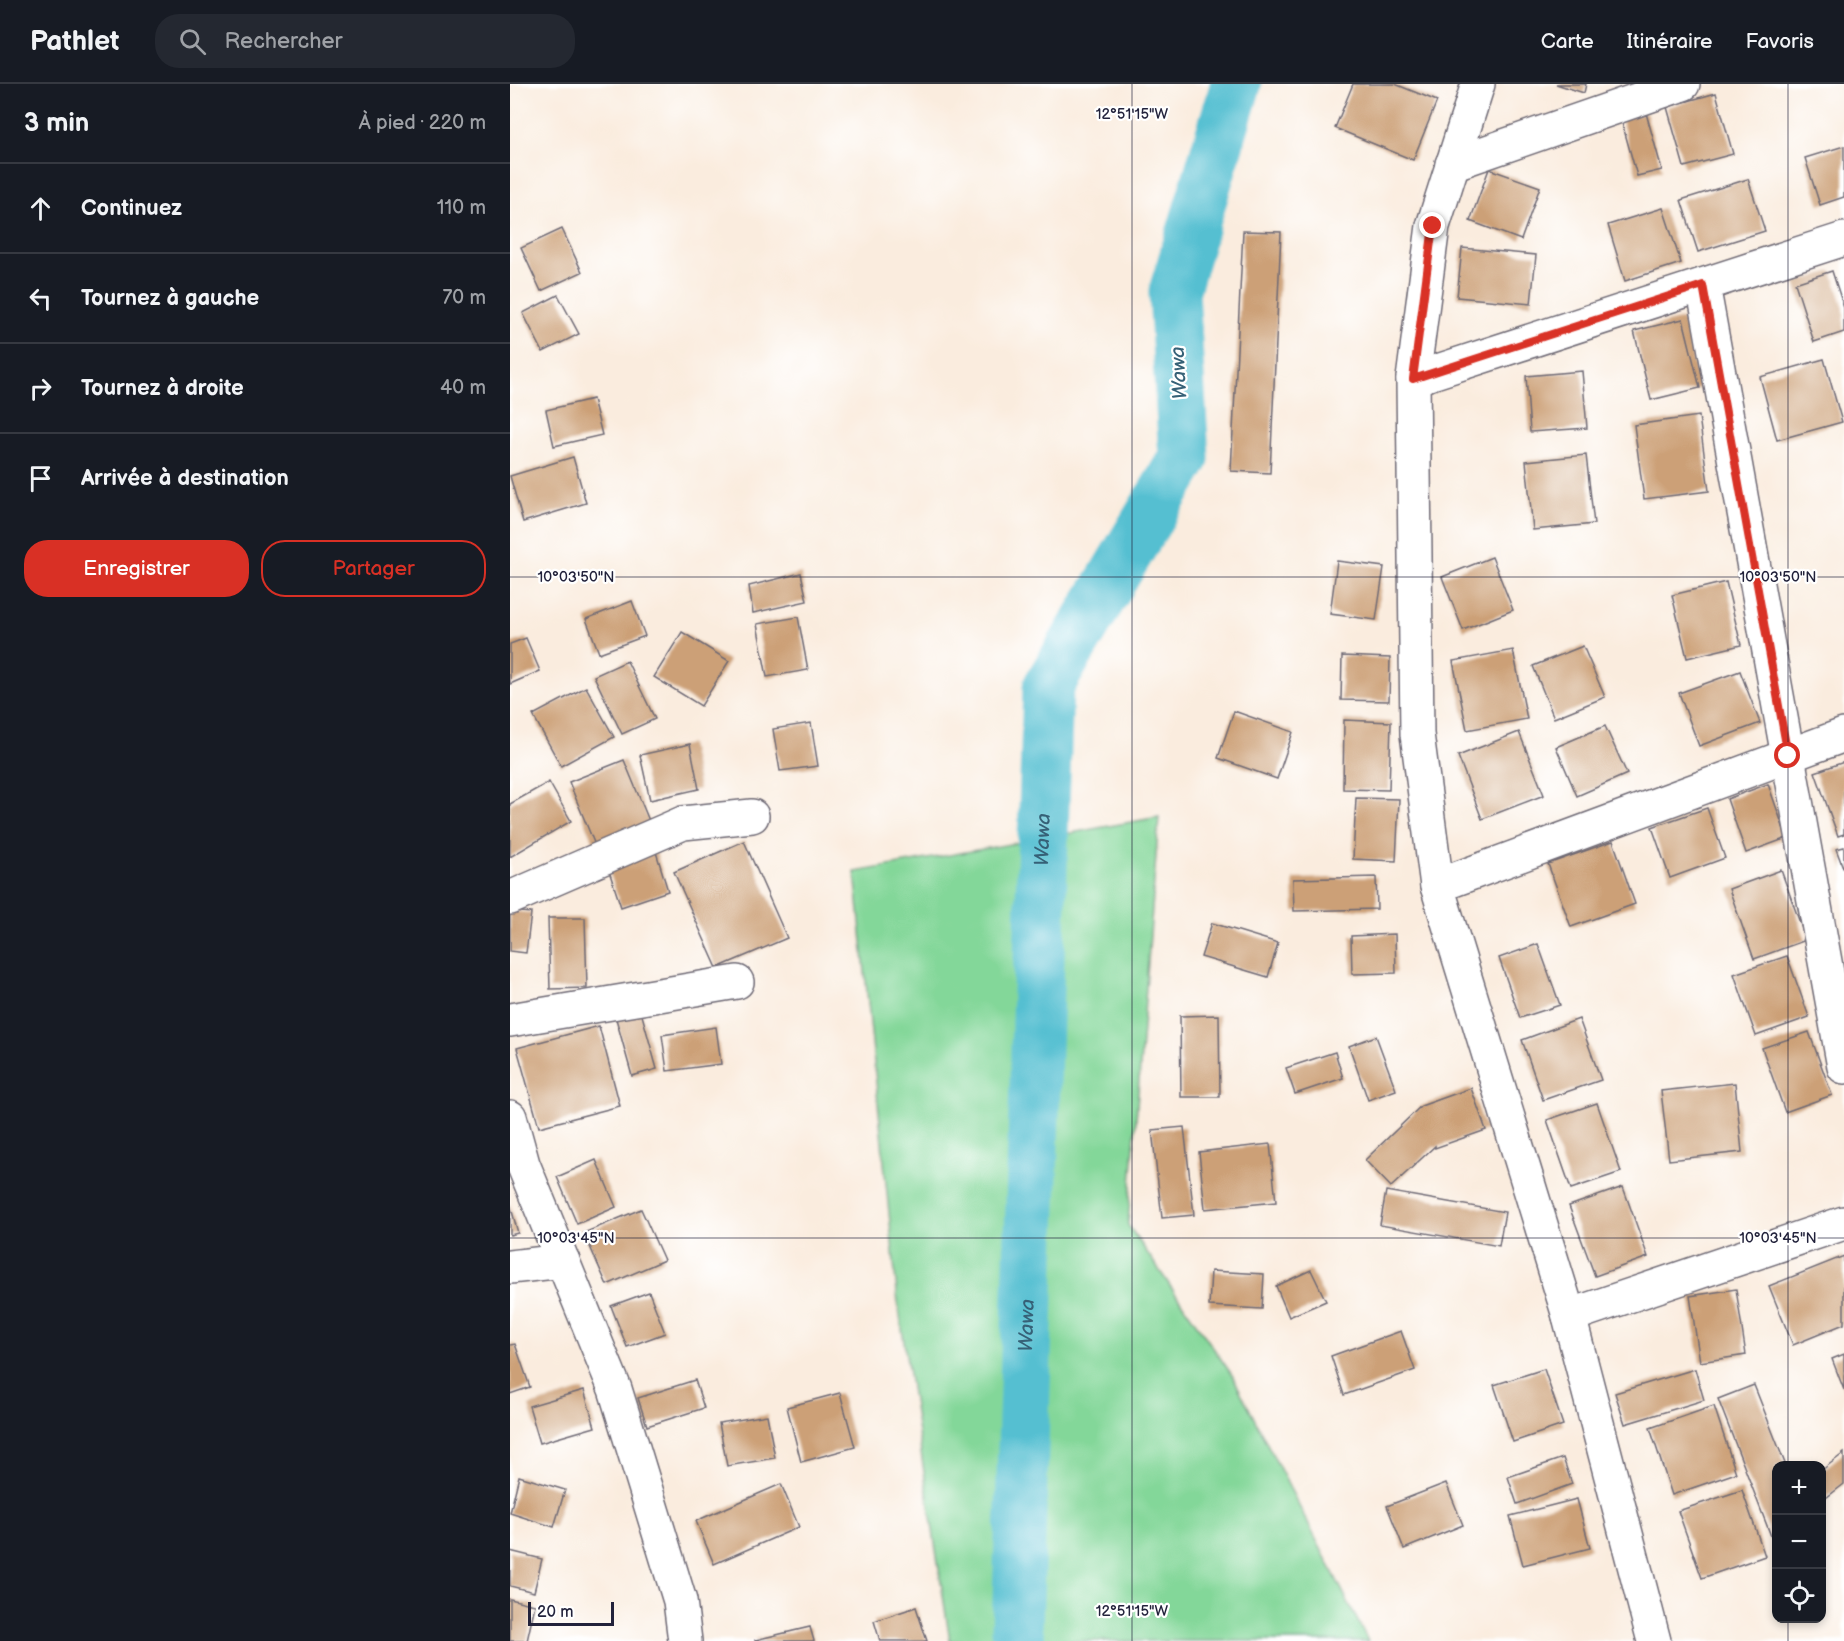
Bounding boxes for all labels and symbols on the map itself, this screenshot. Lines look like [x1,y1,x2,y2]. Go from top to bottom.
text: 12°51'15"W [1096,105,1169,124]
route end [1419,212,1445,238]
water label: Wawa [1166,346,1192,400]
text: 10°03'50"N [537,568,615,587]
text: 10°03'50"N [1739,568,1817,587]
route start [1774,742,1800,768]
water label: Wawa [1030,813,1056,867]
text: 10°03'45"N [537,1229,615,1248]
text: 10°03'45"N [1739,1229,1817,1248]
water label: Wawa [1014,1299,1040,1352]
scale bar [528,1599,614,1626]
text: 12°51'15"W [1096,1602,1169,1621]

